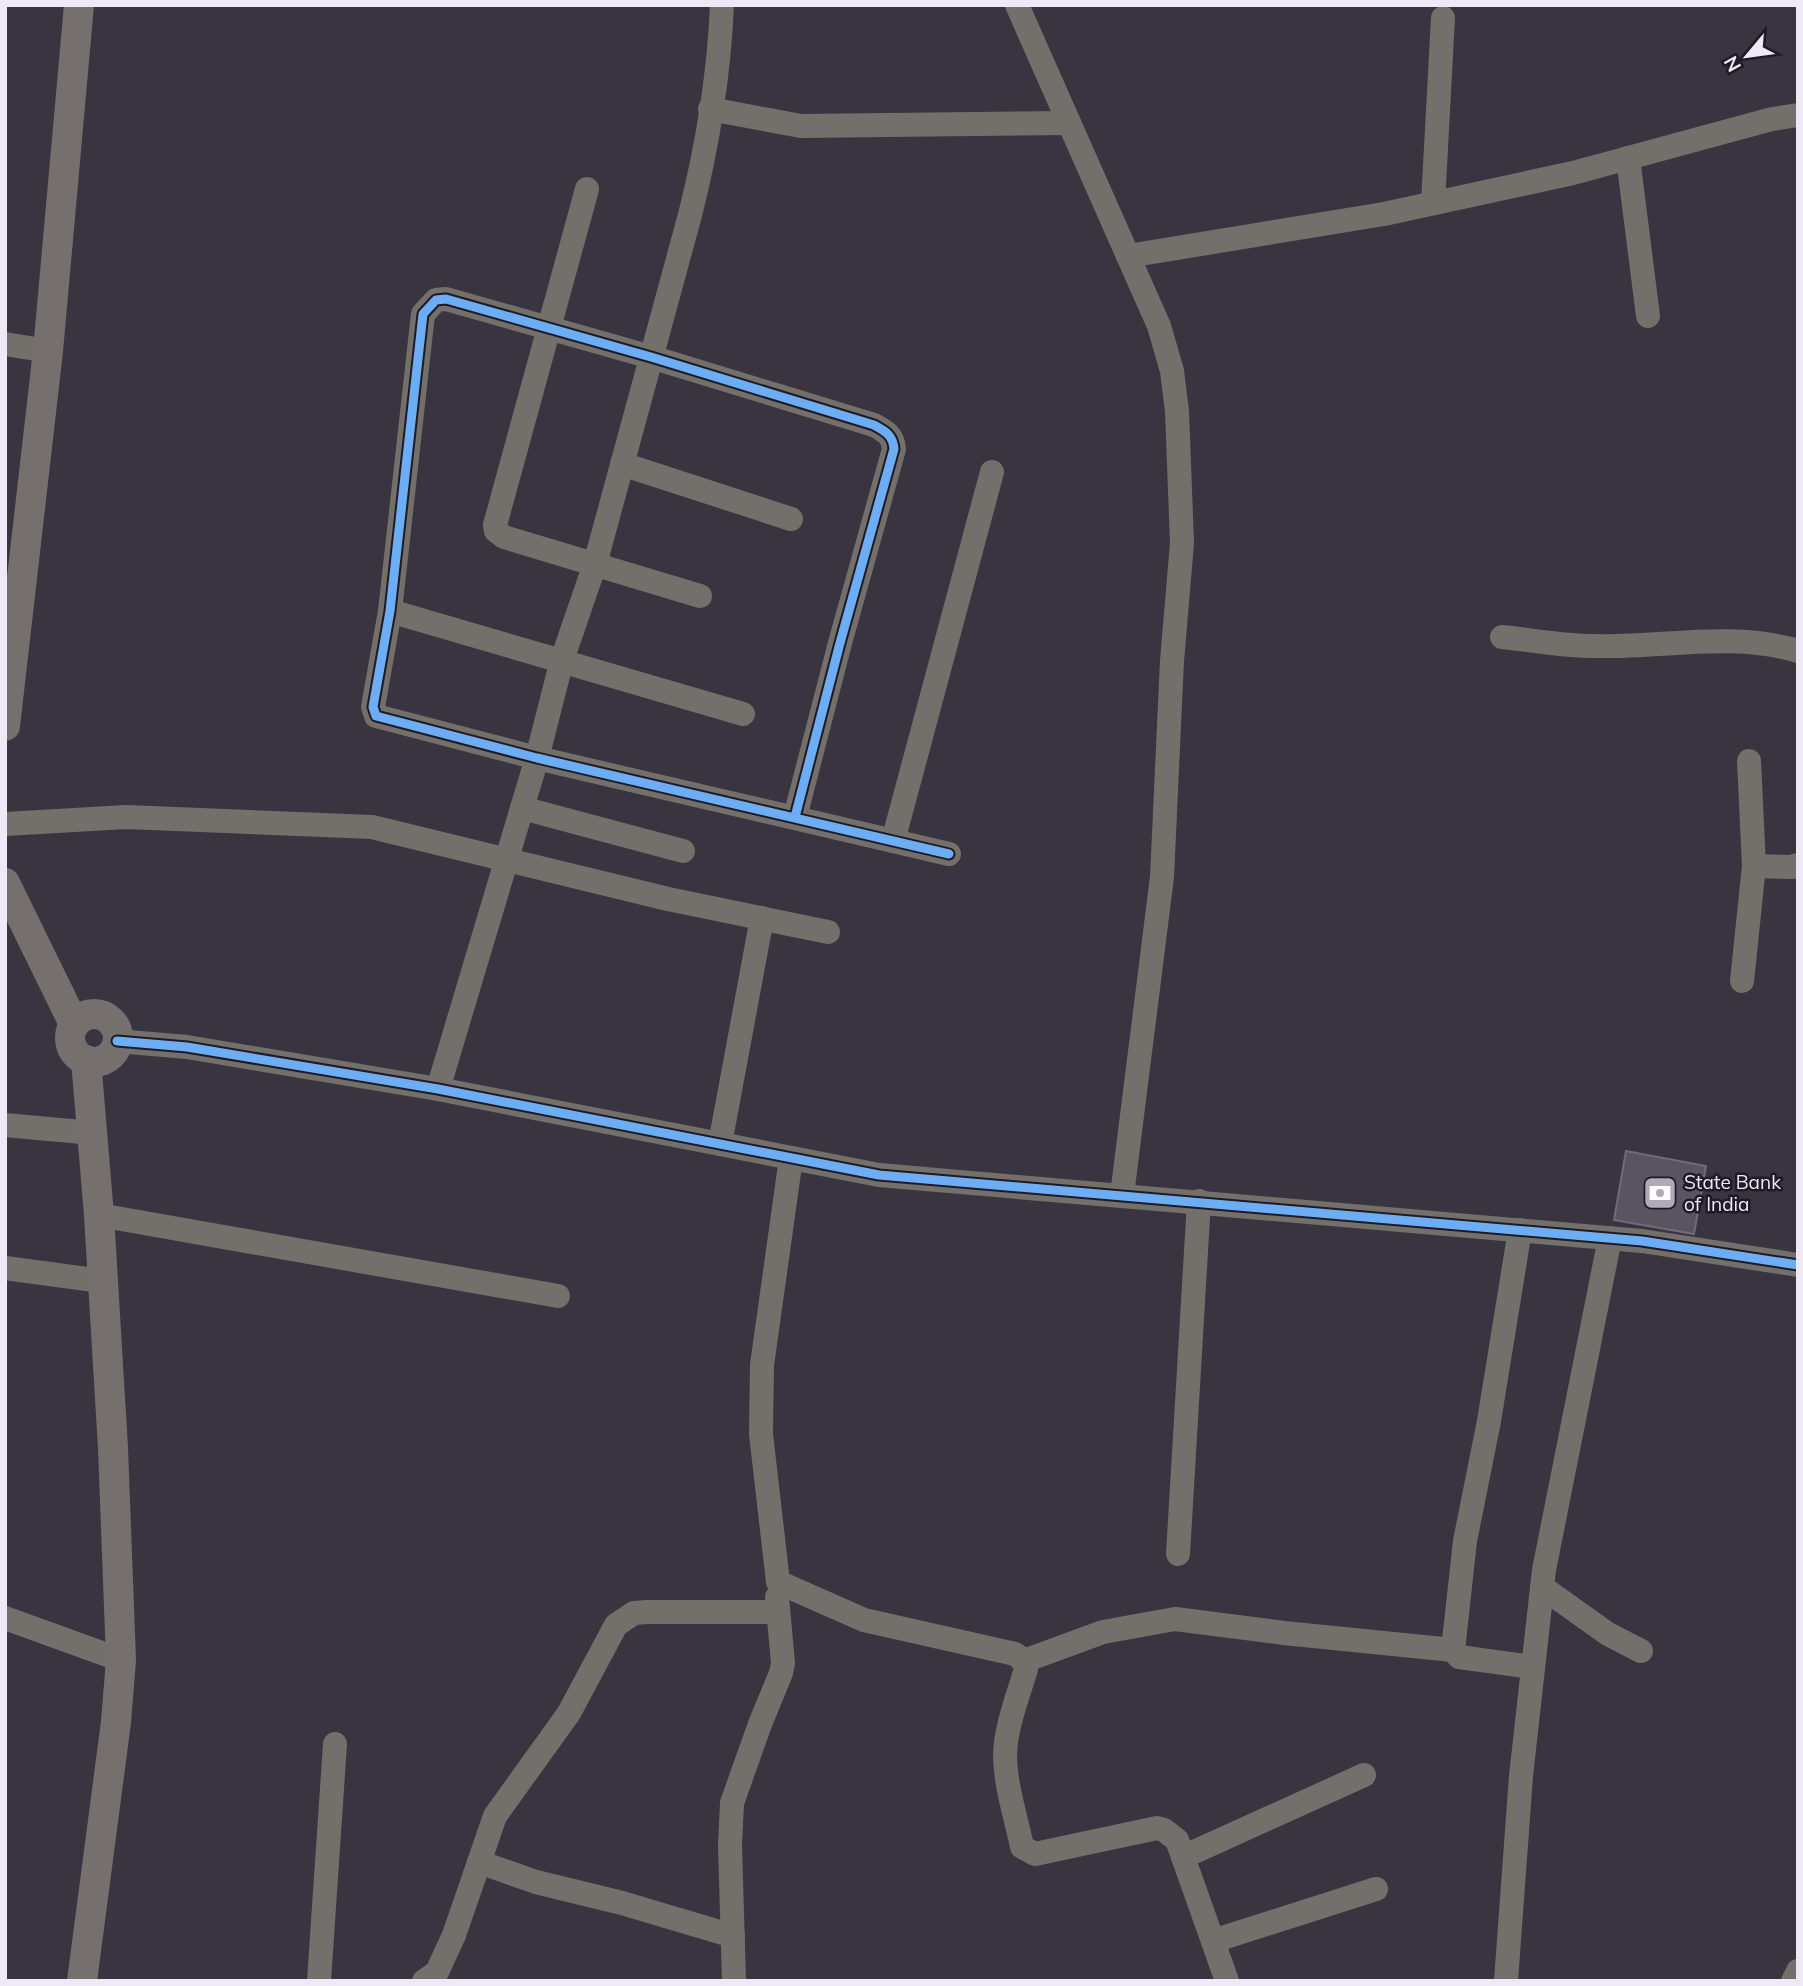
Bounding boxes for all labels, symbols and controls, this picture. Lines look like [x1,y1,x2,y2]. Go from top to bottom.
north arrow [1712,21,1782,91]
text: N [1718,52,1746,76]
place label: State Bank of India [1684,1170,1781,1216]
bank icon: State Bank of India [1641,1174,1679,1212]

